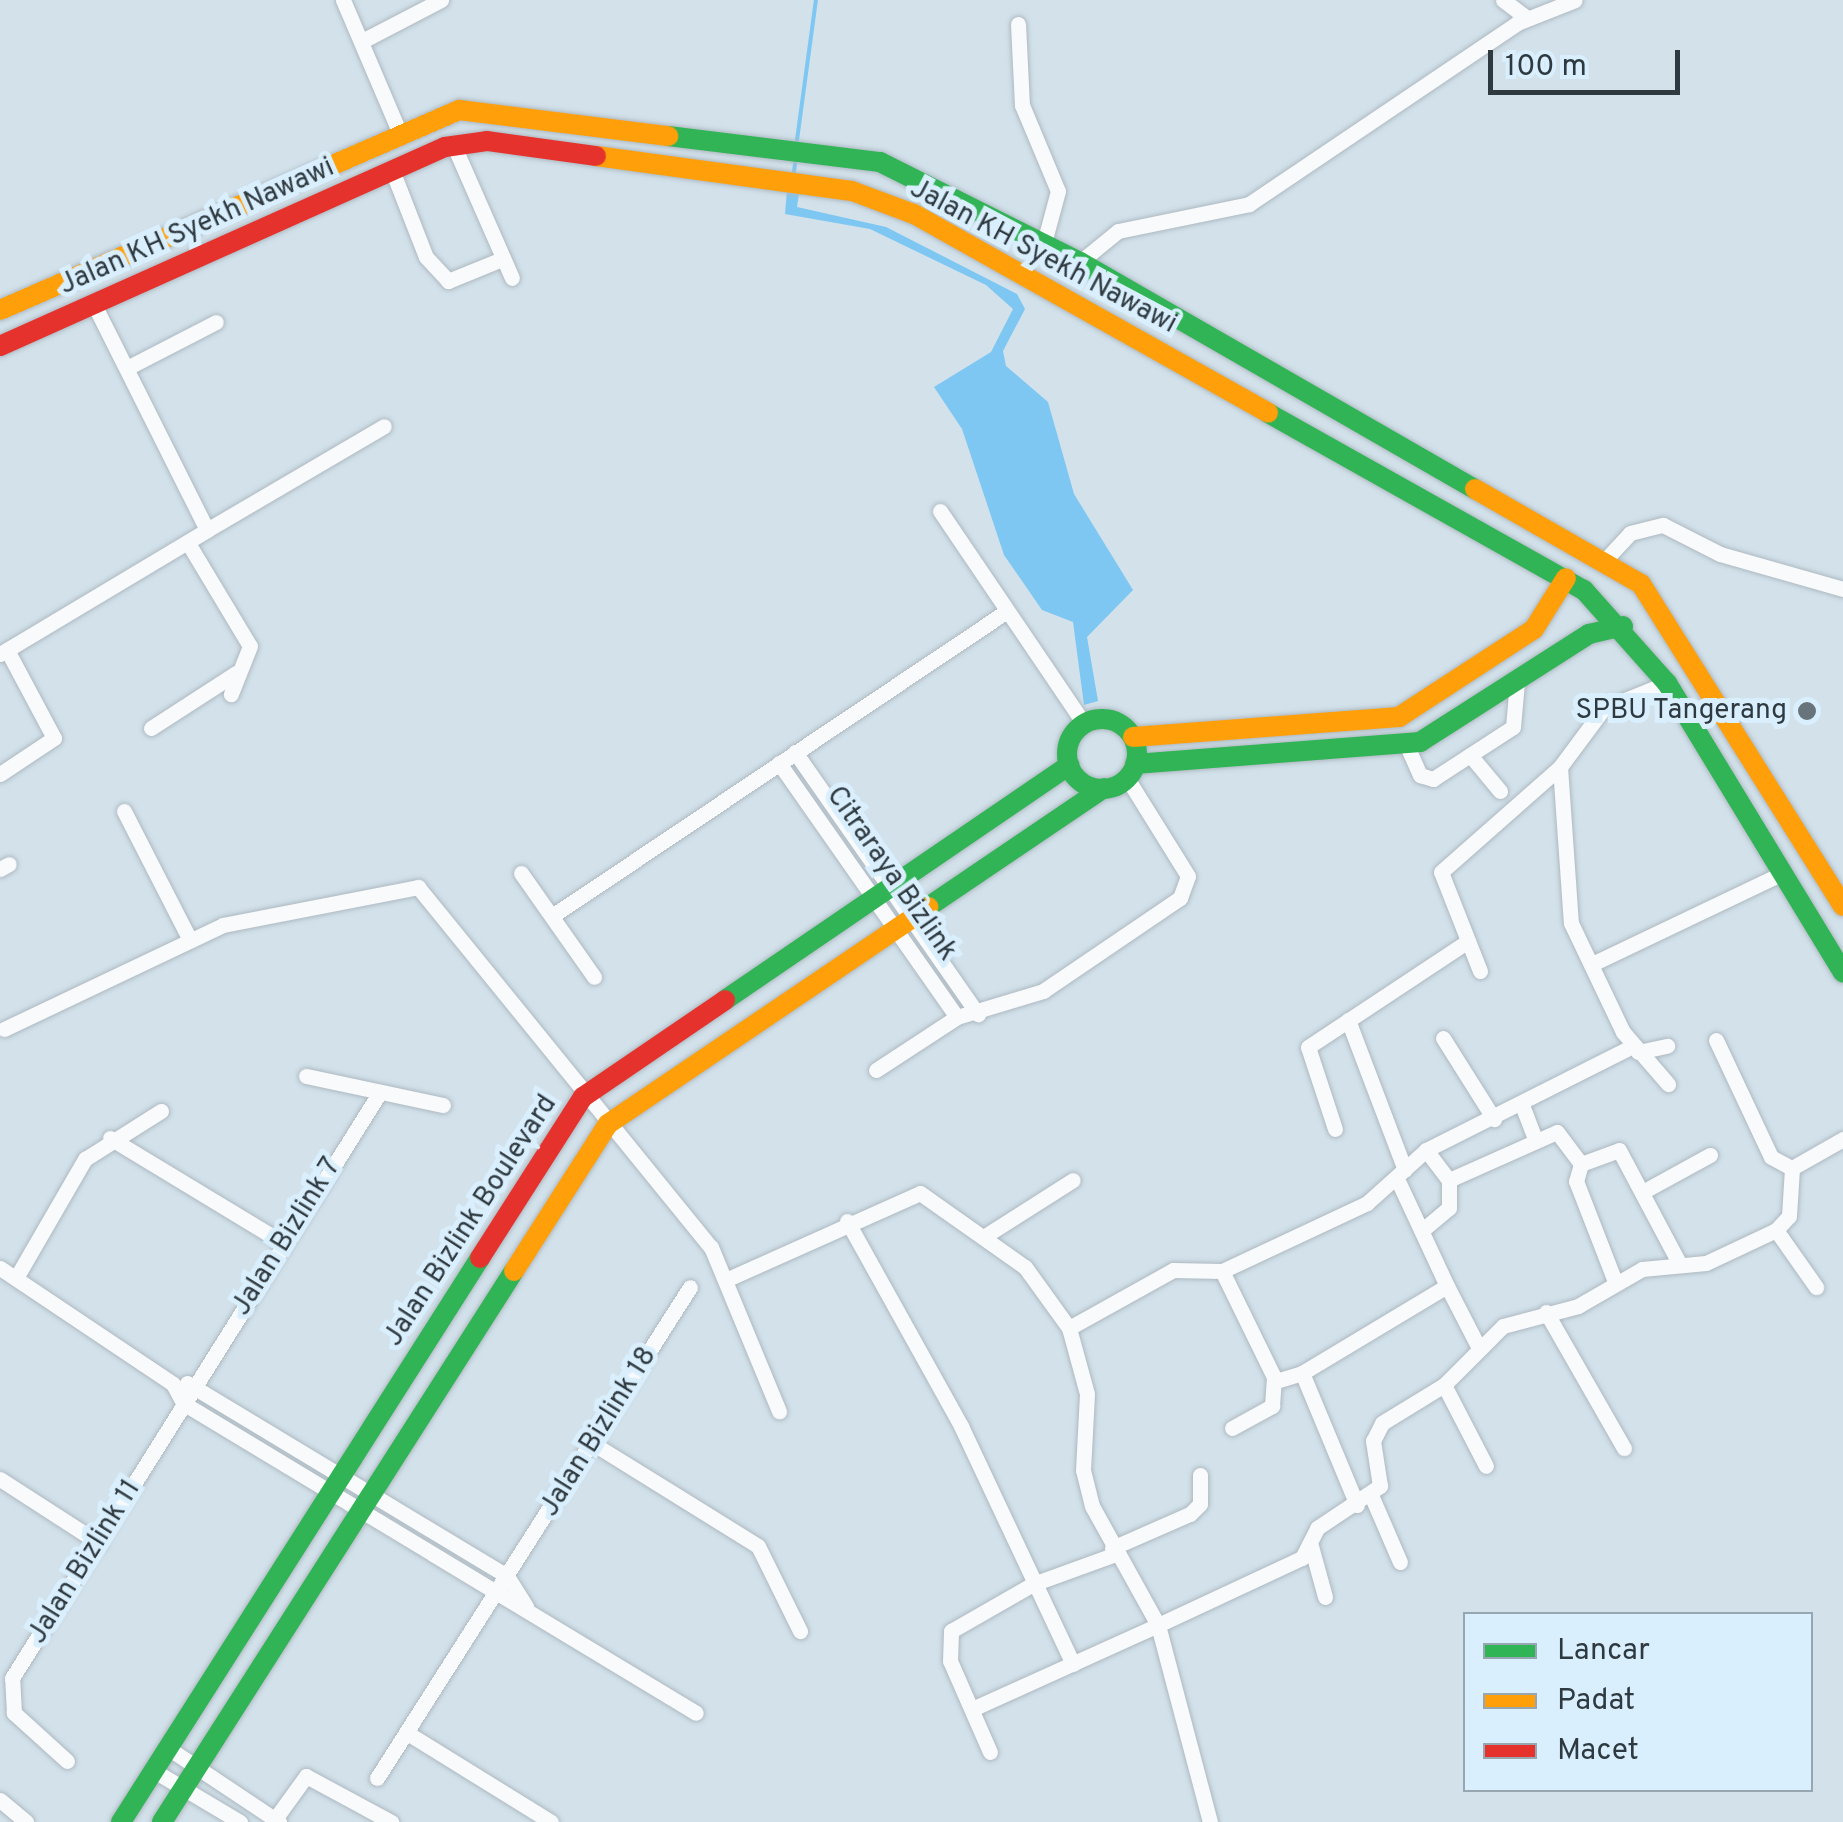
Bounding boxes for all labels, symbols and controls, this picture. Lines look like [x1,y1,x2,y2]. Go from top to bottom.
scale bar [1493,30,1686,92]
text: 100 m [1505,49,1587,86]
street label: Jalan KH Syekh Nawawi [54,151,340,303]
street label: Jalan KH Syekh Nawawi [904,172,1182,342]
place label: SPBU Tangerang [1574,694,1787,728]
marker: SPBU Tangerang [1796,700,1818,722]
street label: Citraraya Bizlink [818,780,964,968]
street label: Jalan Bizlink Boulevard [377,1089,565,1353]
street label: Jalan Bizlink 7 [225,1151,349,1323]
street label: Jalan Bizlink 18 [533,1341,665,1523]
street label: Jalan Bizlink 11 [21,1474,149,1650]
legend [1463,1612,1813,1792]
text: Lancar [1557,1633,1650,1670]
text: Padat [1557,1683,1635,1720]
text: Macet [1557,1733,1639,1770]

